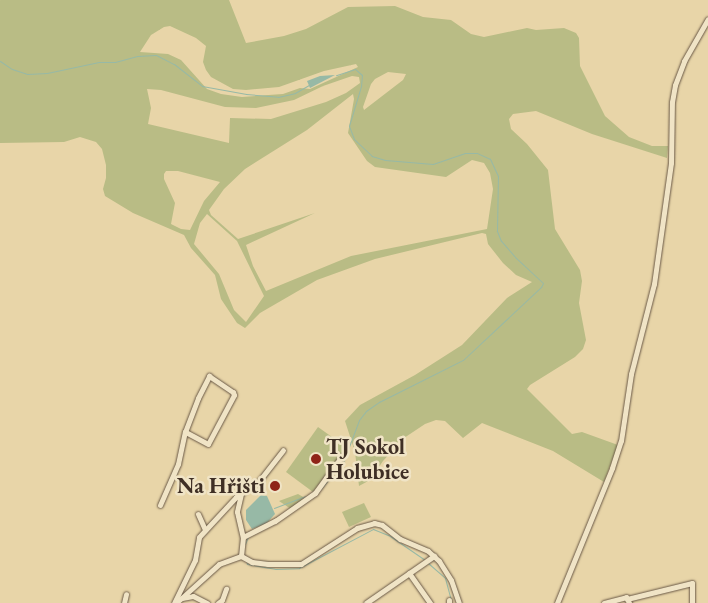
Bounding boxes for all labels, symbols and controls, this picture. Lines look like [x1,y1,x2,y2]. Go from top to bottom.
place label: TJ Sokol Holubice [326,433,409,484]
marker: TJ Sokol Holubice [310,453,322,465]
place label: Na Hřišti [177,473,265,499]
marker: Na Hřišti [269,480,281,492]

